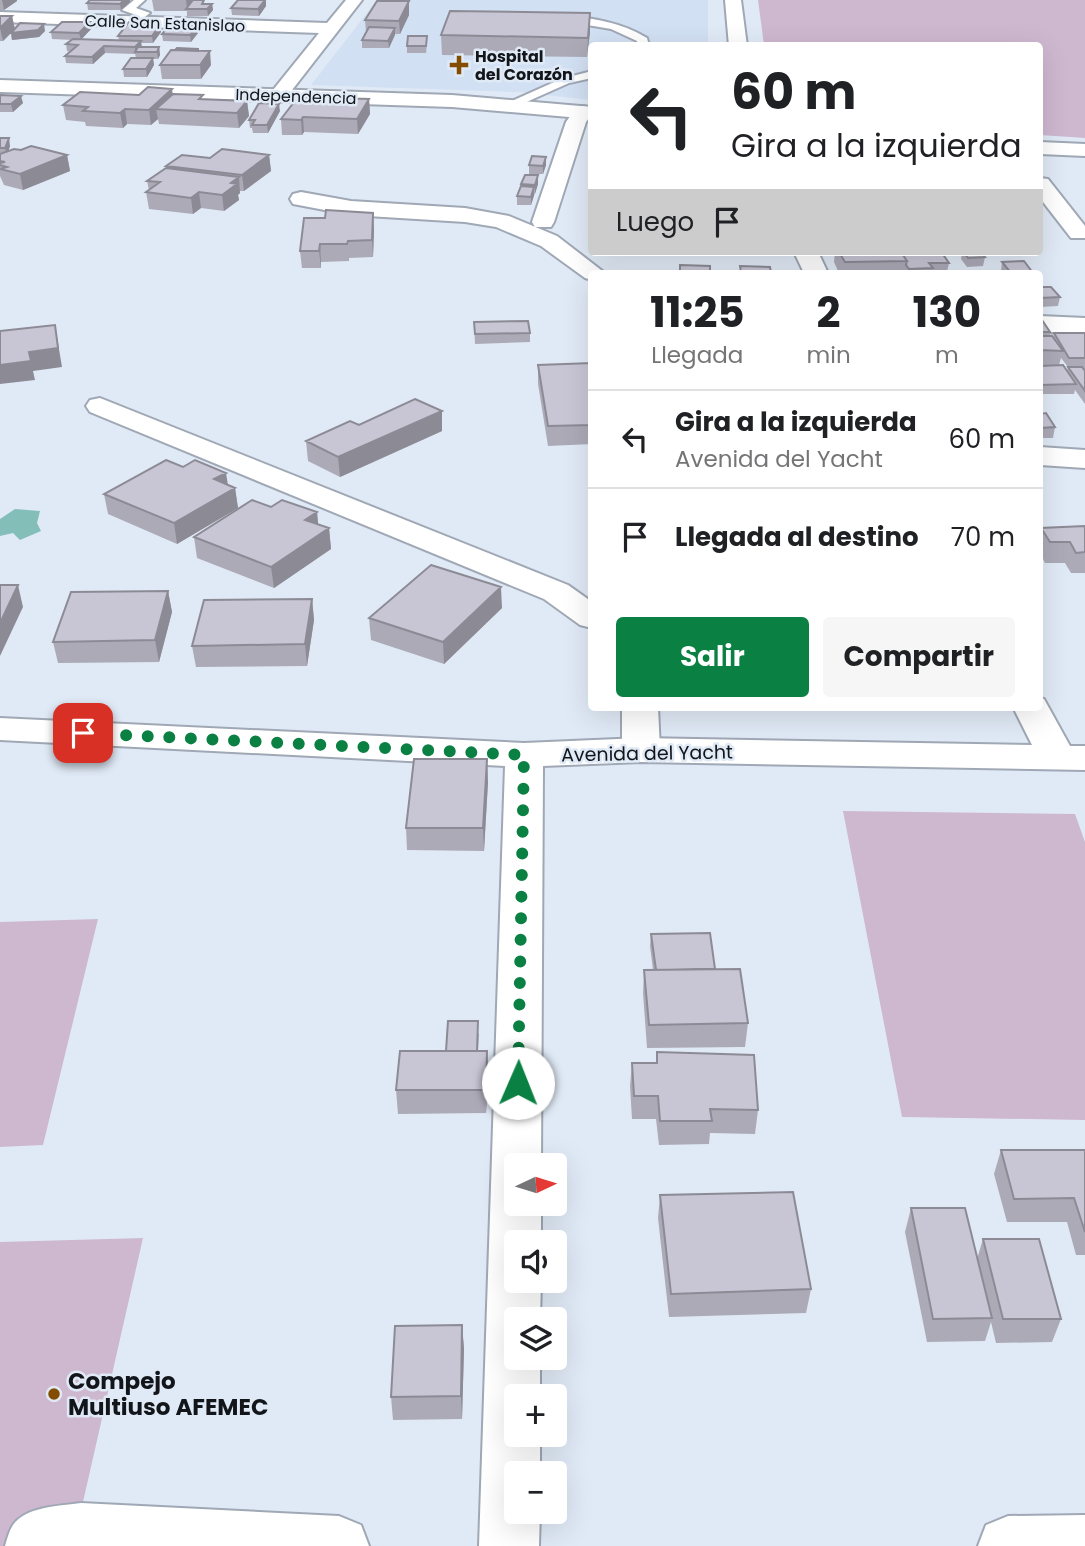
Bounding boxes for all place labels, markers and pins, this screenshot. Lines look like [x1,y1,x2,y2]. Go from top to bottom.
place label: Hospital del Corazón [475,45,573,86]
marker: Hospital del Corazón [449,55,469,75]
pin [53,703,113,763]
place label: Compejo Multiuso AFEMEC [68,1365,268,1423]
marker: Compejo Multiuso AFEMEC [46,1386,62,1402]

